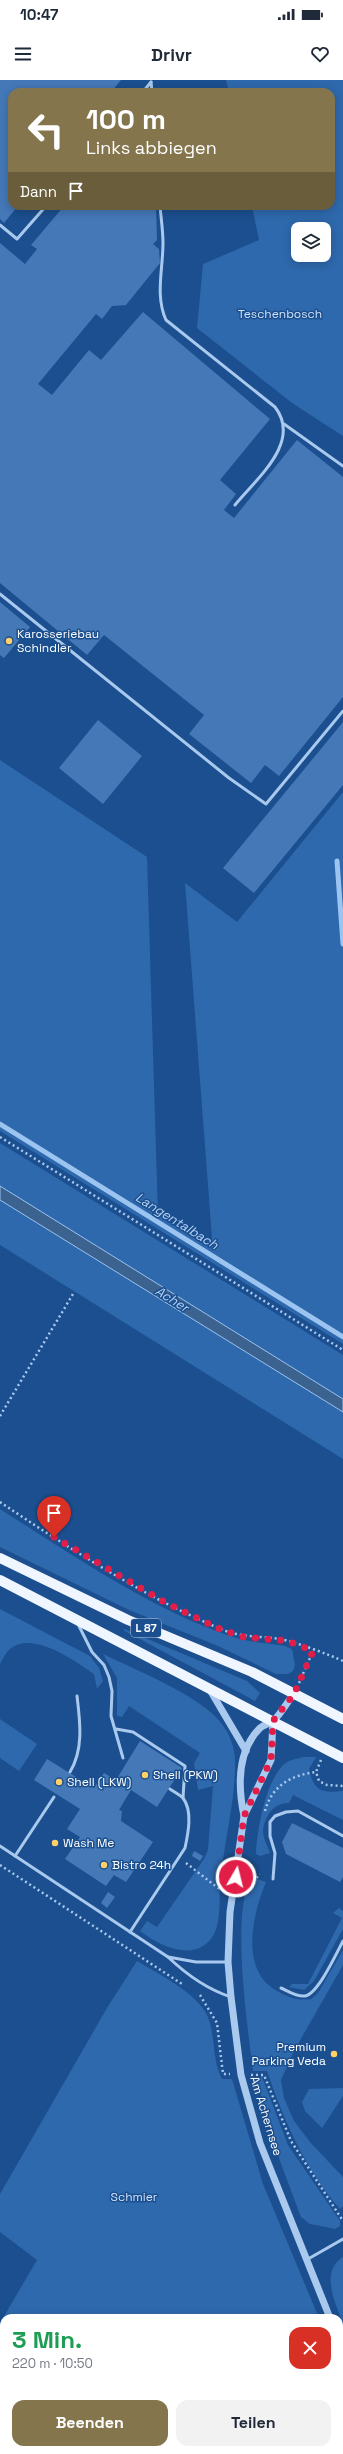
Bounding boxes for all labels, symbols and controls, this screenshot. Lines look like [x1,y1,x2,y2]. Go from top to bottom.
text: 10:47 [20,5,58,24]
icon: menu [12,43,34,65]
text: Drivr [151,43,192,66]
icon: heart [309,43,331,65]
text: 100 m [86,101,166,137]
icon: left [20,104,72,156]
text: Links abbiegen [86,136,217,159]
icon: arrive [65,180,87,202]
text: Dann [20,182,57,201]
map controls [291,222,331,262]
button: layers [291,222,331,262]
park label: Teschenbosch [238,306,322,322]
place label: Karosseriebau Schindler [17,626,99,656]
marker: Karosseriebau Schindler [4,636,14,646]
water label: Langentalbach [132,1189,222,1254]
water label: Acher [152,1282,194,1317]
pin [37,1496,71,1537]
icon: arrive [43,1502,65,1524]
road number: L 87 [131,1619,161,1637]
place label: Shell (PKW) [153,1767,218,1783]
marker: Shell (PKW) [140,1770,150,1780]
place label: Shell (LKW) [67,1774,131,1790]
marker: Shell (LKW) [54,1777,64,1787]
place label: Wash Me [63,1835,114,1851]
marker: Wash Me [50,1838,60,1848]
position arrow [215,1856,257,1898]
place label: Bistro 24h [112,1857,171,1873]
marker: Bistro 24h [99,1860,109,1870]
place label: Premium Parking Veda [251,2039,326,2069]
marker: Premium Parking Veda [329,2049,339,2059]
street label: Am Achernsee [246,2074,286,2158]
park label: Schmier [111,2189,158,2205]
text: 3 Min. [12,2324,82,2355]
button: close [289,2327,331,2369]
text: 220 m · 10:50 [12,2355,93,2372]
button: Beenden [12,2400,168,2446]
button: Teilen [176,2400,331,2446]

